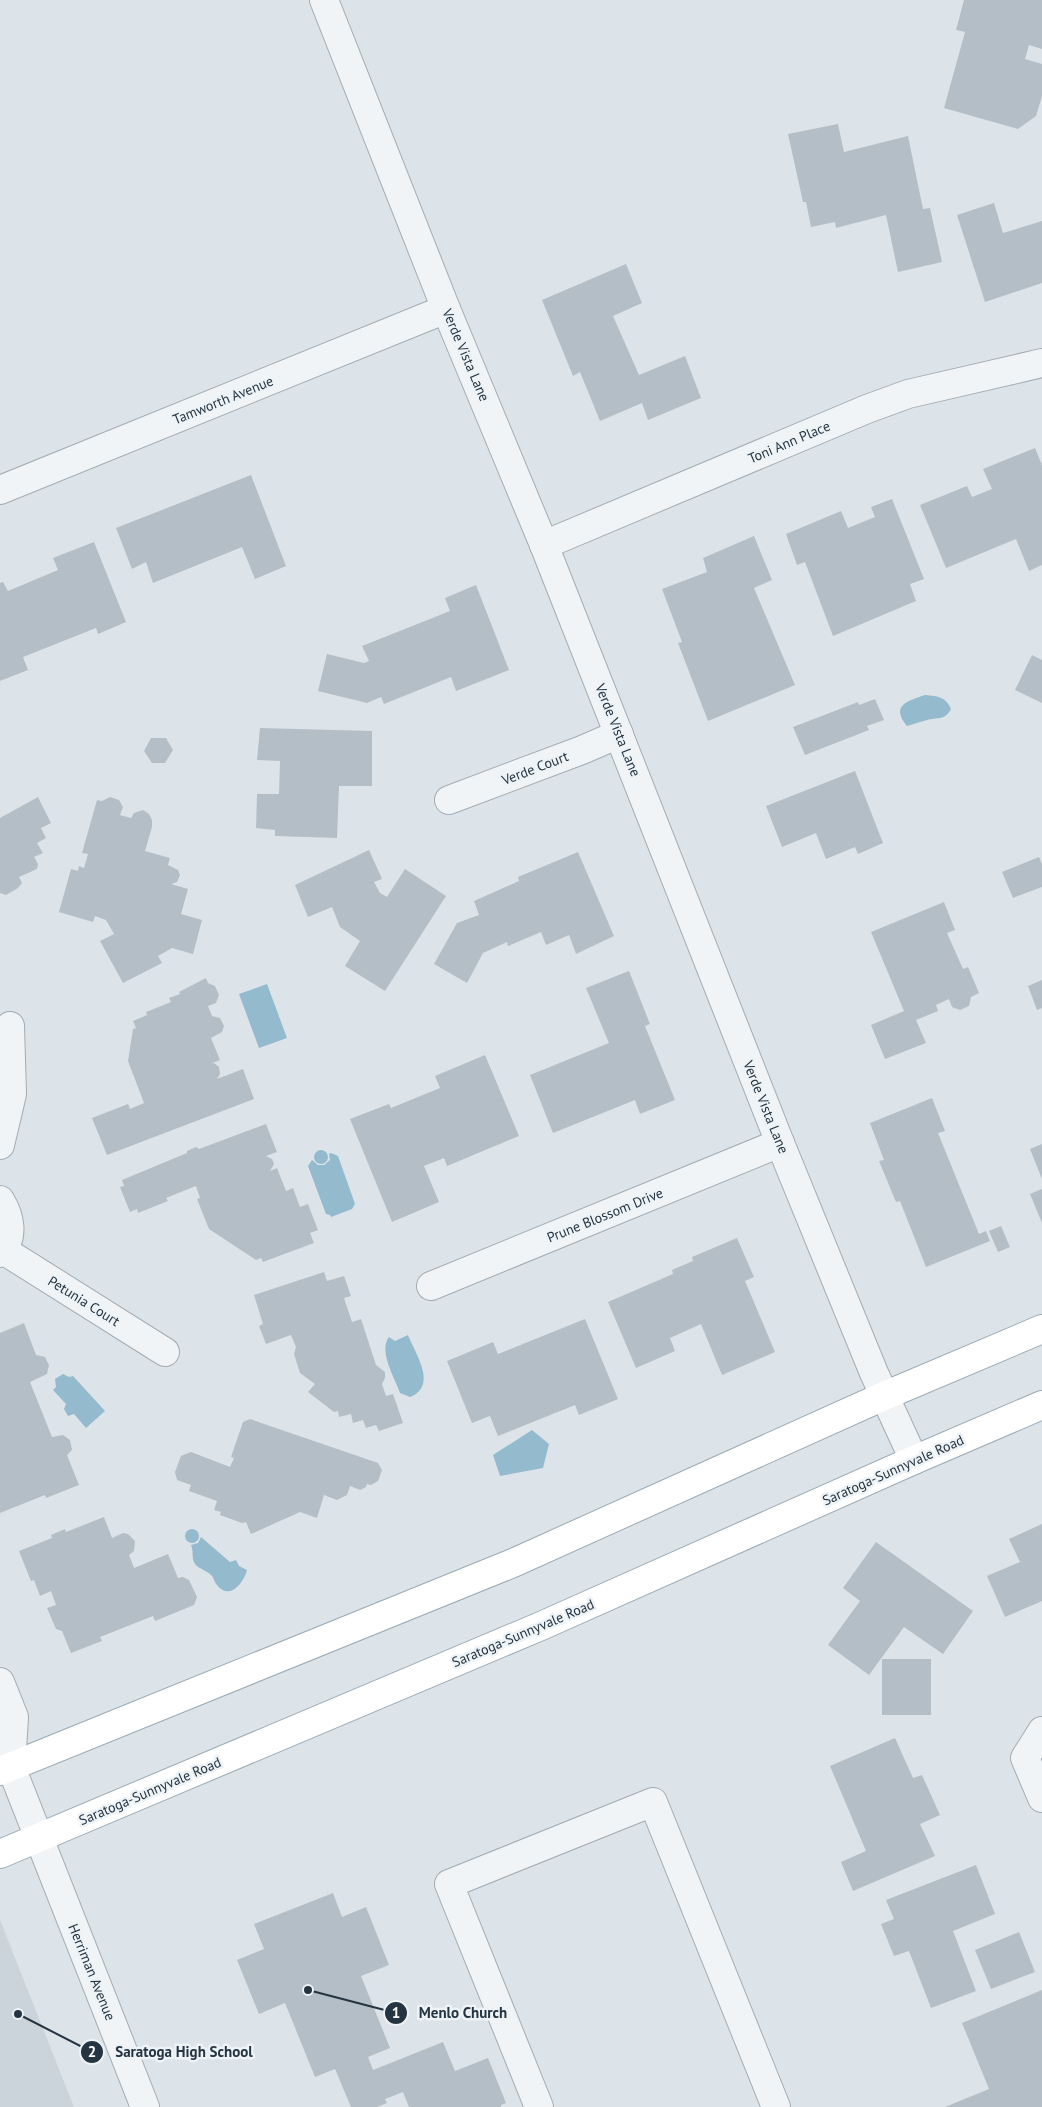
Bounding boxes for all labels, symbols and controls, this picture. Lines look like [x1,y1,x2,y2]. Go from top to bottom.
street label: Verde Vista Lane [438,305,494,404]
street label: Tamworth Avenue [170,372,276,428]
street label: Toni Ann Place [745,417,833,467]
street label: Verde Vista Lane [591,680,645,779]
street label: Verde Court [498,747,571,789]
street label: Verde Vista Lane [739,1057,793,1156]
street label: Prune Blossom Drive [544,1183,666,1247]
street label: Petunia Court [45,1272,123,1330]
street label: Saratoga-Sunnyvale Road [820,1431,966,1509]
street label: Saratoga-Sunnyvale Road [449,1595,597,1671]
street label: Saratoga-Sunnyvale Road [76,1753,224,1829]
street label: Herriman Avenue [64,1921,120,2023]
callout: Menlo Church [384,1998,517,2028]
text: 1 [392,2003,400,2022]
text: Menlo Church [419,2003,507,2022]
callout: Saratoga High School [80,2037,262,2067]
text: 2 [88,2042,96,2061]
text: Saratoga High School [115,2042,253,2061]

